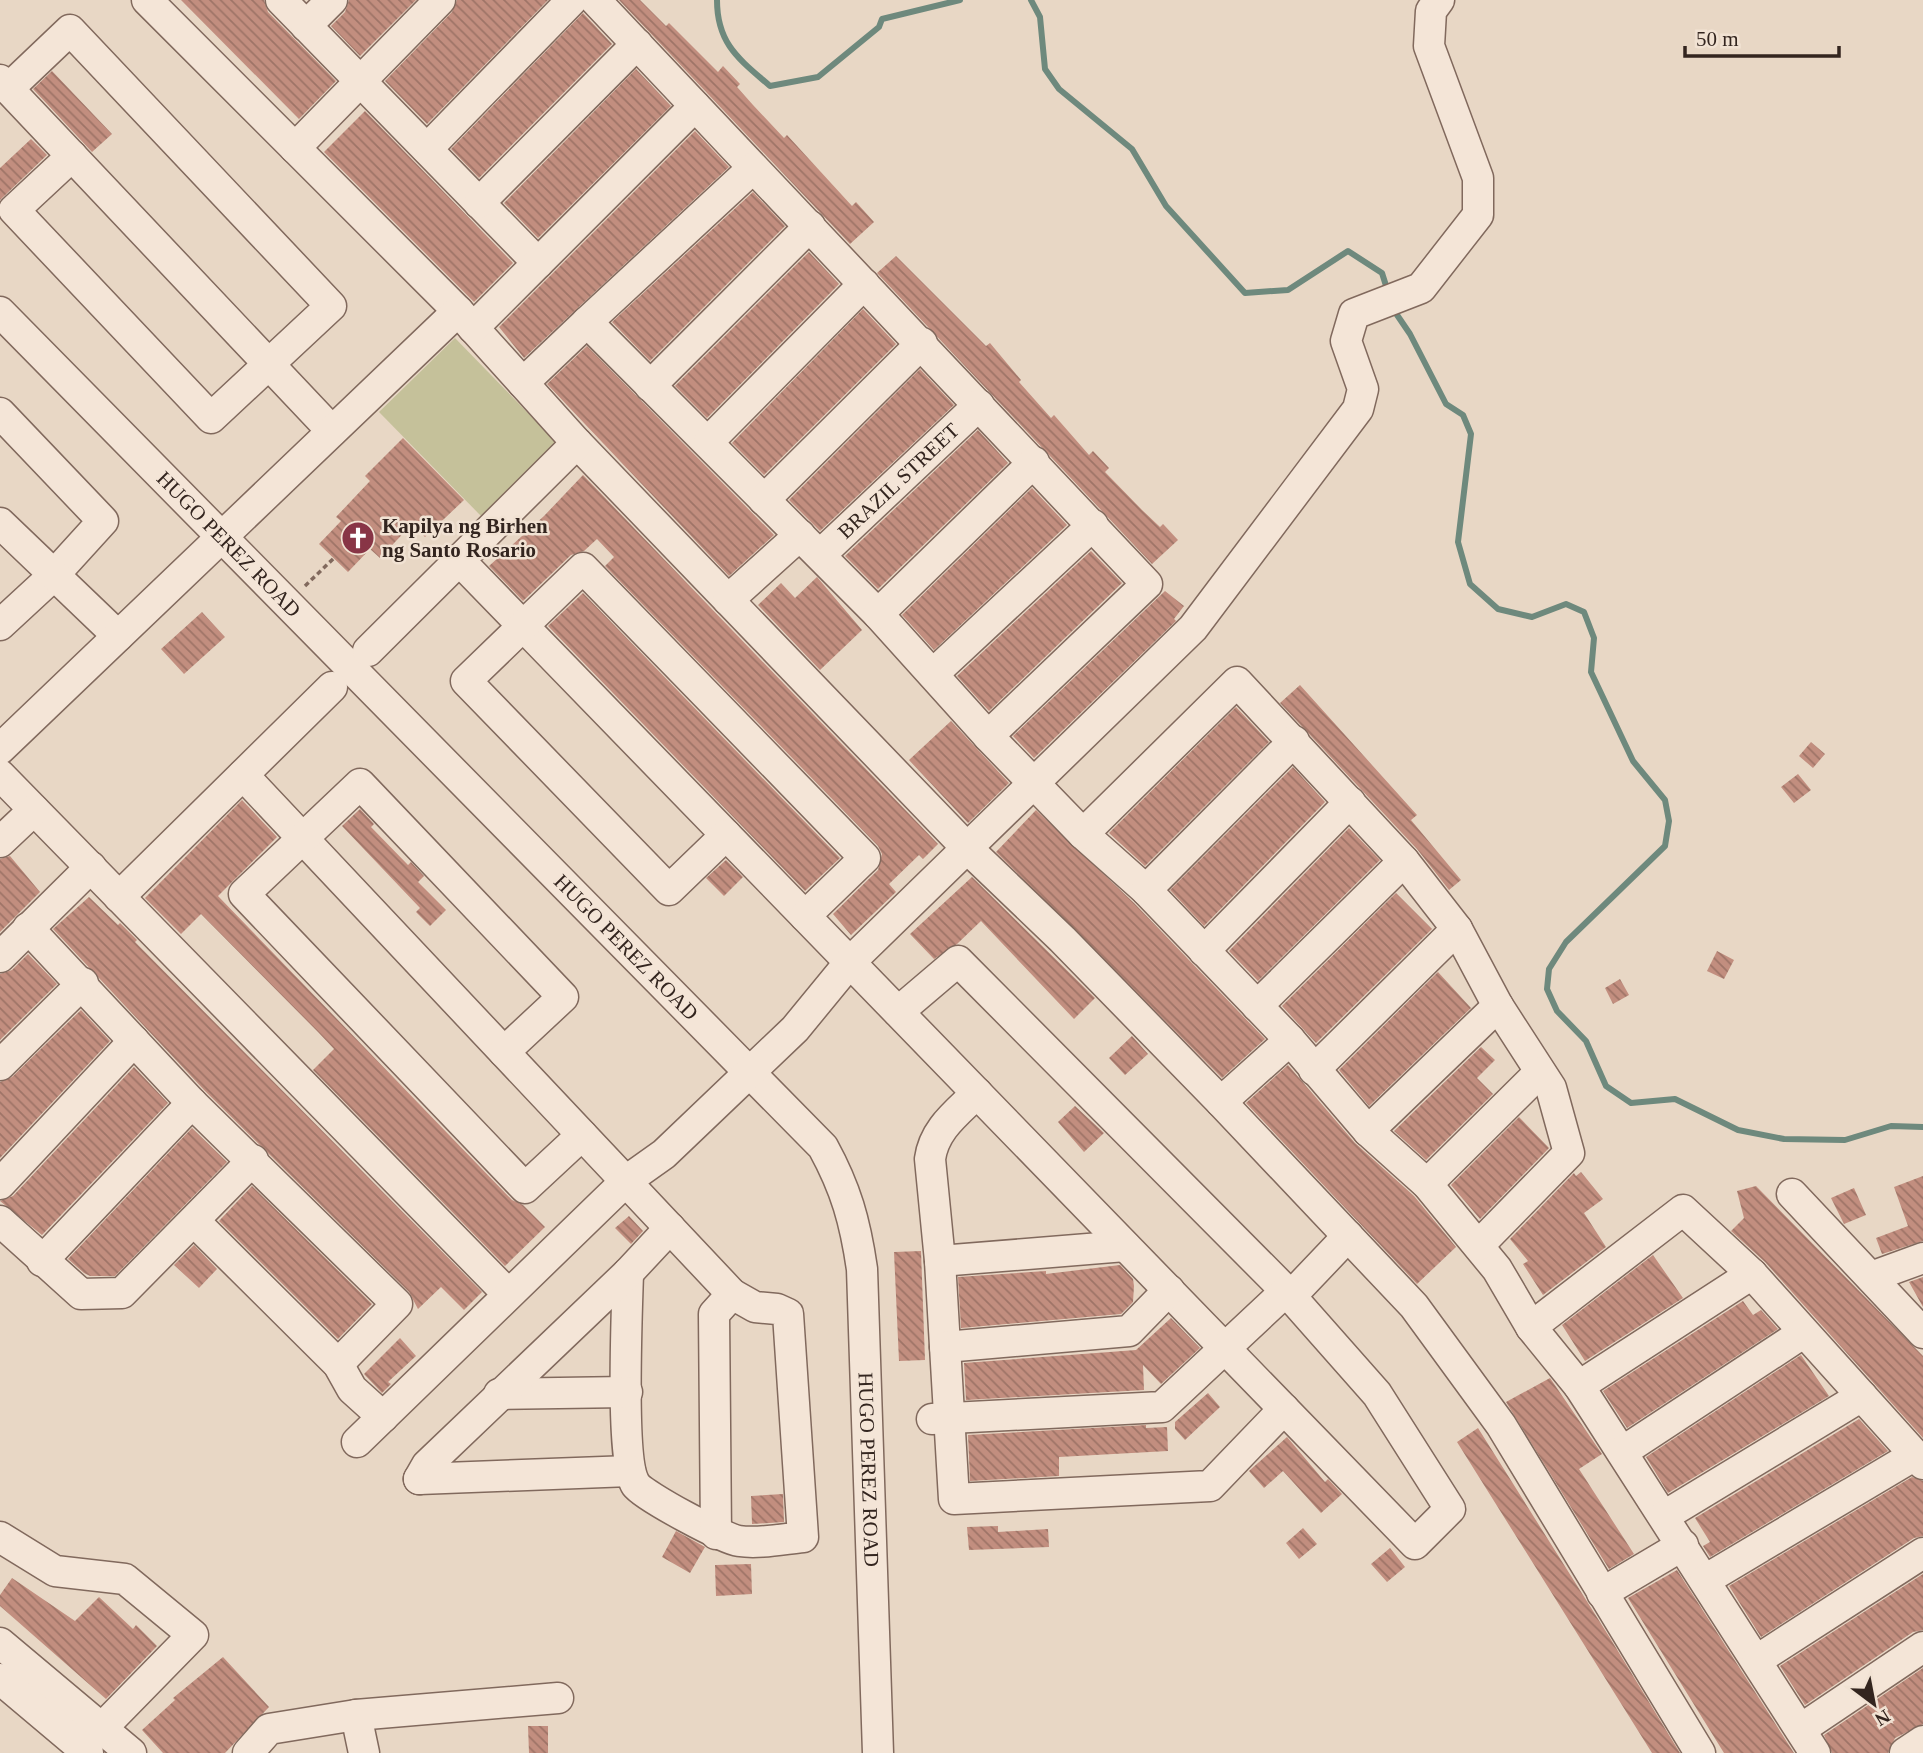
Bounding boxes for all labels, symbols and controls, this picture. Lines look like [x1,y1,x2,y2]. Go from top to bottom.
scale bar [1685,14,1839,58]
text: 50 m [1696,27,1739,51]
street label: BRAZIL STREET [833,418,964,544]
street label: HUGO PEREZ ROAD [152,466,306,622]
place label: Kapilya ng Birhen ng Santo Rosario [382,514,548,562]
church icon: Kapilya ng Birhen ng Santo Rosario [339,519,377,557]
street label: HUGO PEREZ ROAD [549,869,703,1025]
street label: HUGO PEREZ ROAD [853,1372,884,1567]
north arrow [1839,1669,1909,1739]
text: N [1871,1705,1894,1731]

